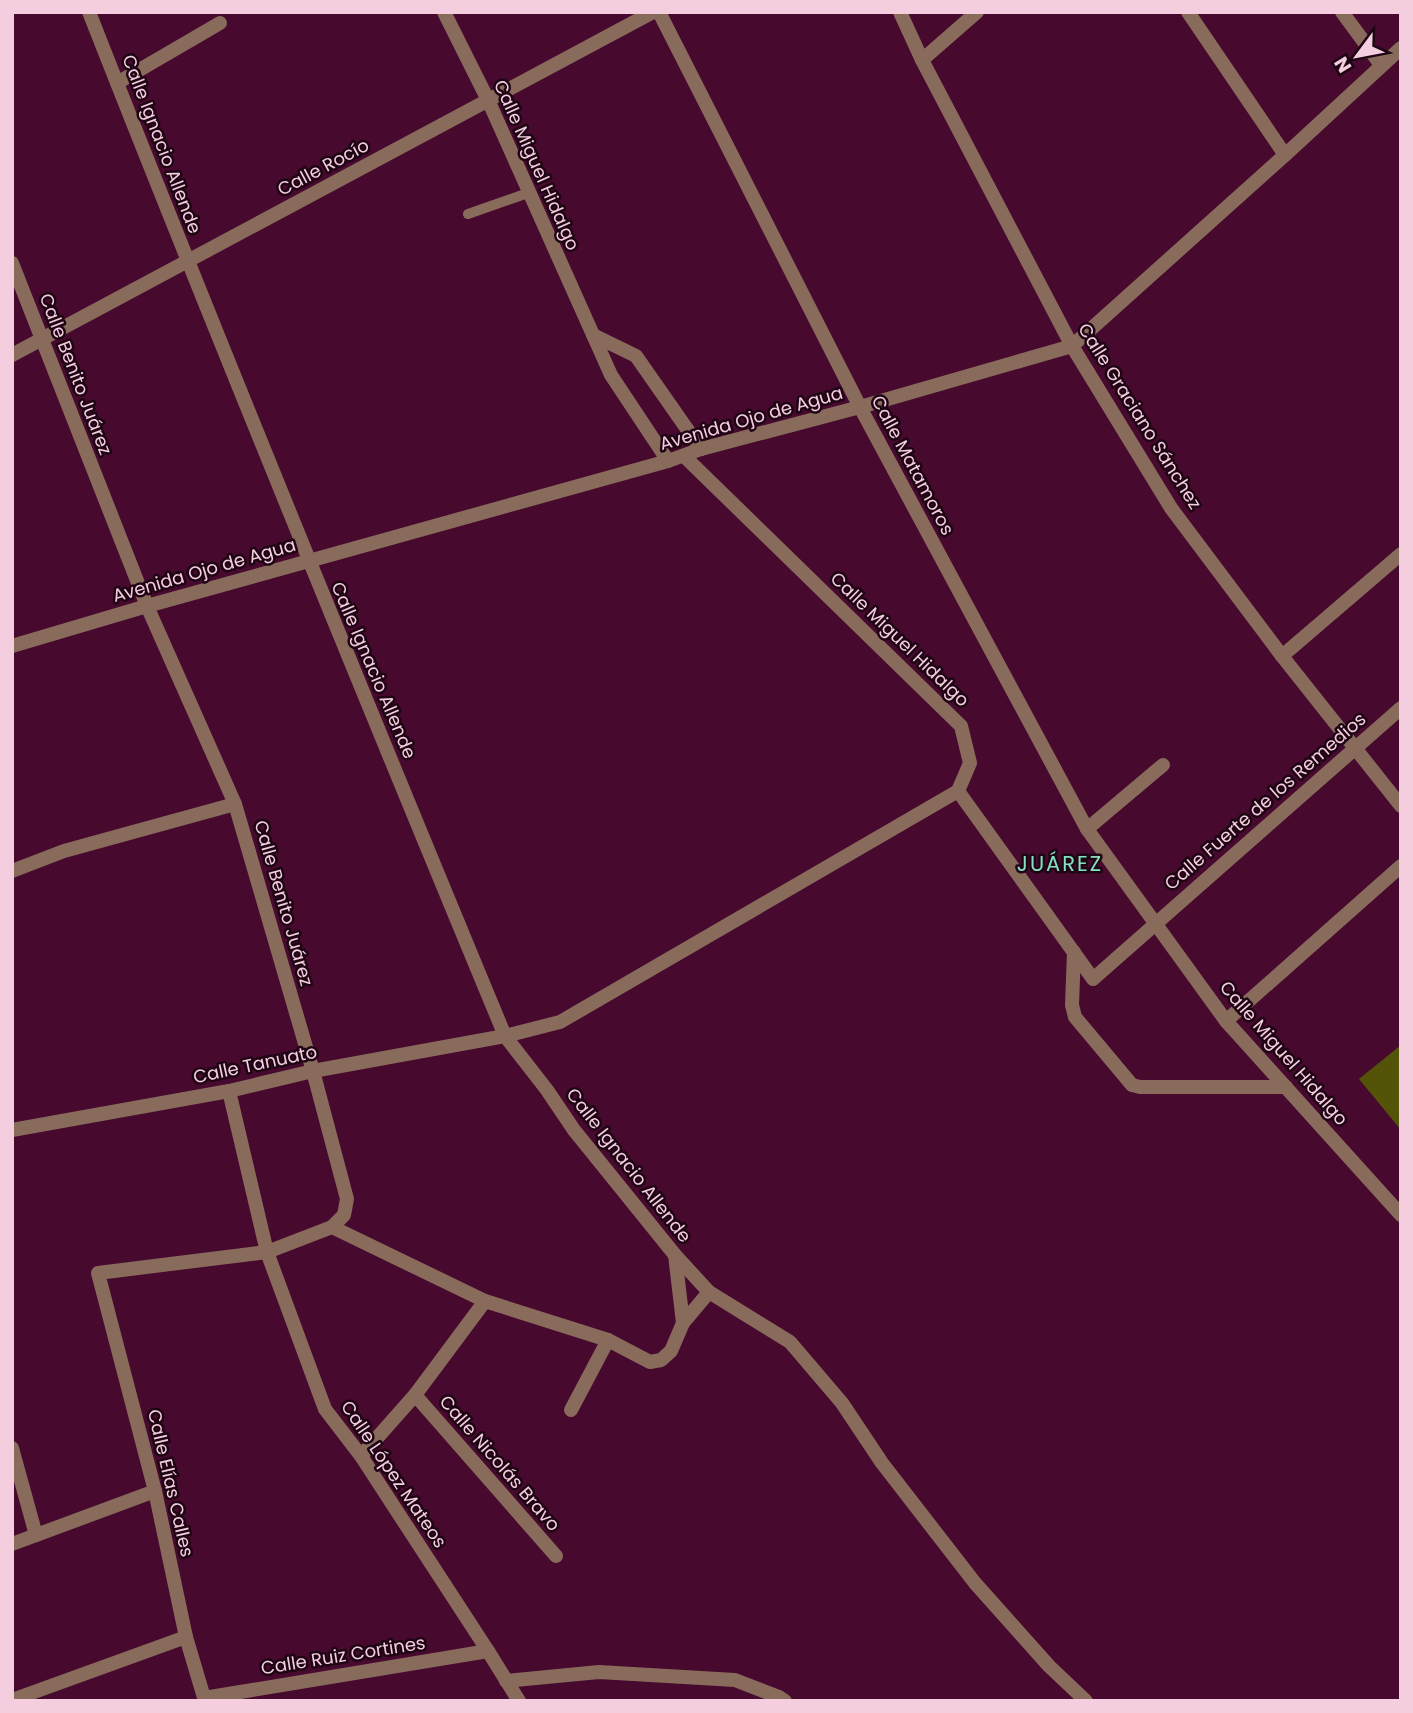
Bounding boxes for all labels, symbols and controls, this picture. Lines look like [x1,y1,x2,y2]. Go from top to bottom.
north arrow [1322,21,1392,91]
street label: Calle Ignacio Allende [116,51,208,237]
text: N [1328,52,1358,78]
street label: Calle Miguel Hidalgo [488,76,586,254]
street label: Calle Rocío [273,132,373,202]
street label: Calle Benito Juárez [34,290,118,458]
street label: Calle Graciano Sánchez [1072,318,1208,514]
street label: Avenida Ojo de Agua [656,380,846,456]
street label: Calle Matamoros [866,391,960,539]
street label: Avenida Ojo de Agua [109,532,299,608]
street label: Calle Miguel Hidalgo [825,566,975,712]
street label: Calle Ignacio Allende [325,578,423,762]
street label: Calle Fuerte de los Remedios [1159,706,1371,896]
street label: Calle Benito Juárez [248,817,320,989]
district label: JUÁREZ [1017,849,1103,878]
street label: Calle Miguel Hidalgo [1214,975,1354,1131]
street label: Calle Tanuato [191,1039,319,1089]
street label: Calle Ignacio Allende [561,1082,697,1248]
street label: Calle Nicolás Bravo [434,1390,566,1536]
street label: Calle López Mateos [335,1395,453,1553]
street label: Calle Elías Calles [142,1407,200,1559]
street label: Calle Ruiz Cortines [259,1630,427,1680]

